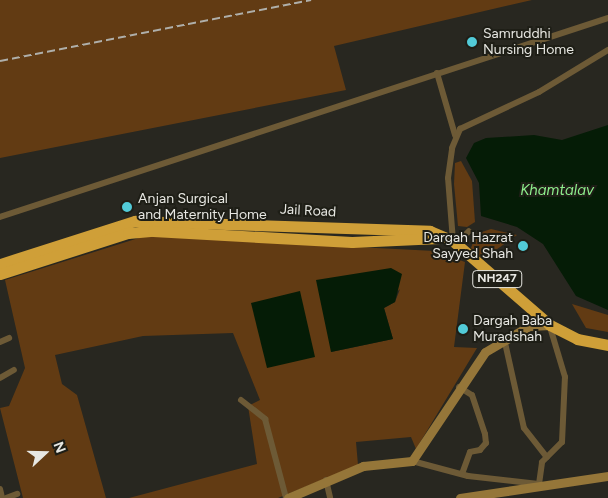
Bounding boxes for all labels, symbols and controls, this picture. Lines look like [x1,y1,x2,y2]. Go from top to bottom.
place label: Samruddhi Nursing Home [483,26,574,58]
marker: Samruddhi Nursing Home [465,35,479,49]
water label: Khamtalav [520,182,594,200]
place label: Anjan Surgical and Maternity Home [138,191,267,223]
marker: Anjan Surgical and Maternity Home [120,200,134,214]
street label: Jail Road [279,201,337,221]
place label: Dargah Hazrat Sayyed Shah [423,230,513,262]
marker: Dargah Hazrat Sayyed Shah [517,240,529,252]
road number: NH247 [472,270,522,288]
place label: Dargah Baba Muradshah [473,313,552,346]
marker: Dargah Baba Muradshah [457,323,469,335]
north arrow [20,428,70,478]
text: N [50,439,69,456]

